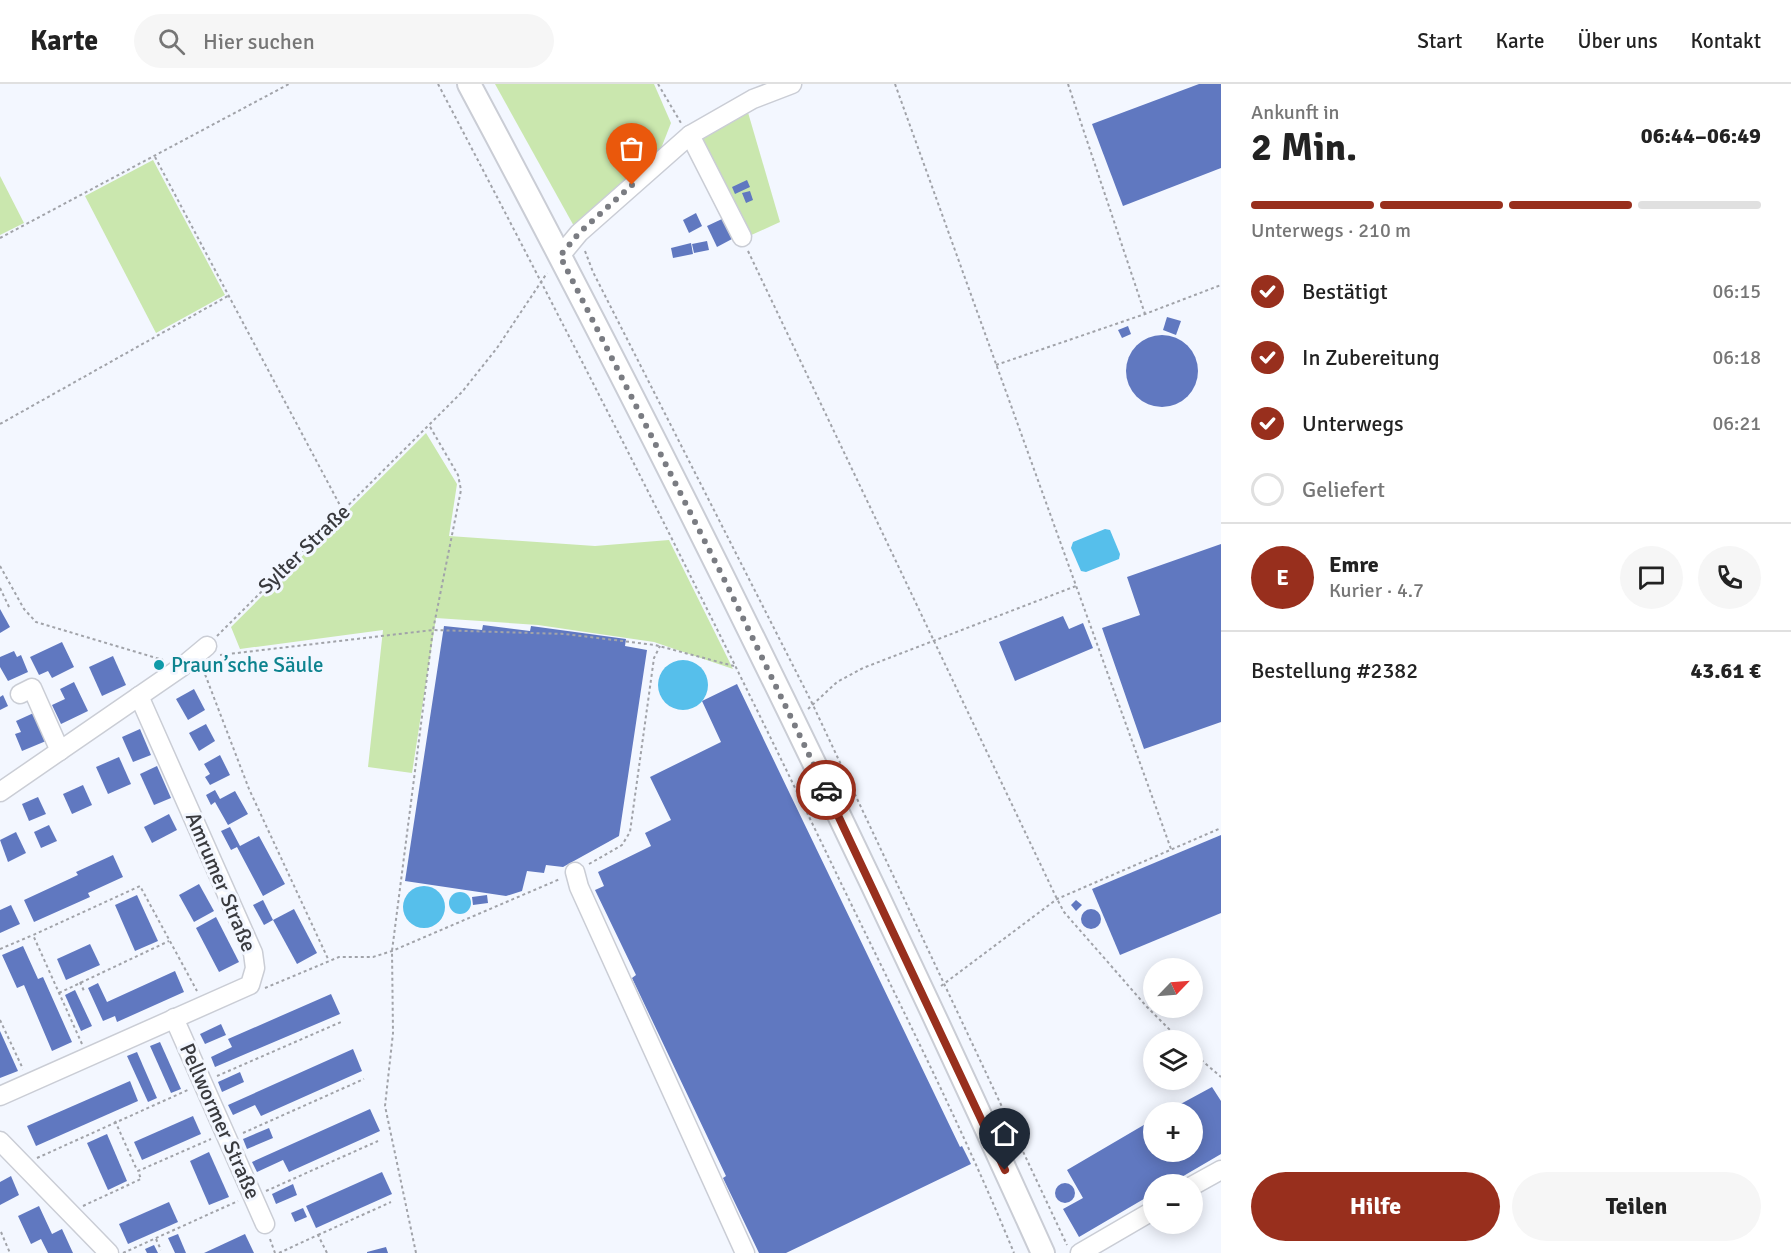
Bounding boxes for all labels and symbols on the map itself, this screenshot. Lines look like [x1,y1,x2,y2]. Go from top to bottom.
pin [606,123,657,185]
street label: Sylter Straße [253,499,355,599]
place label: Praun’sche Säule [171,652,324,678]
marker: Praun’sche Säule [152,658,166,672]
courier [796,760,856,820]
street label: Amrumer Straße [180,808,262,956]
north arrow [1143,958,1203,1018]
street label: Pellwormer Straße [174,1039,266,1203]
pin [979,1108,1030,1170]

